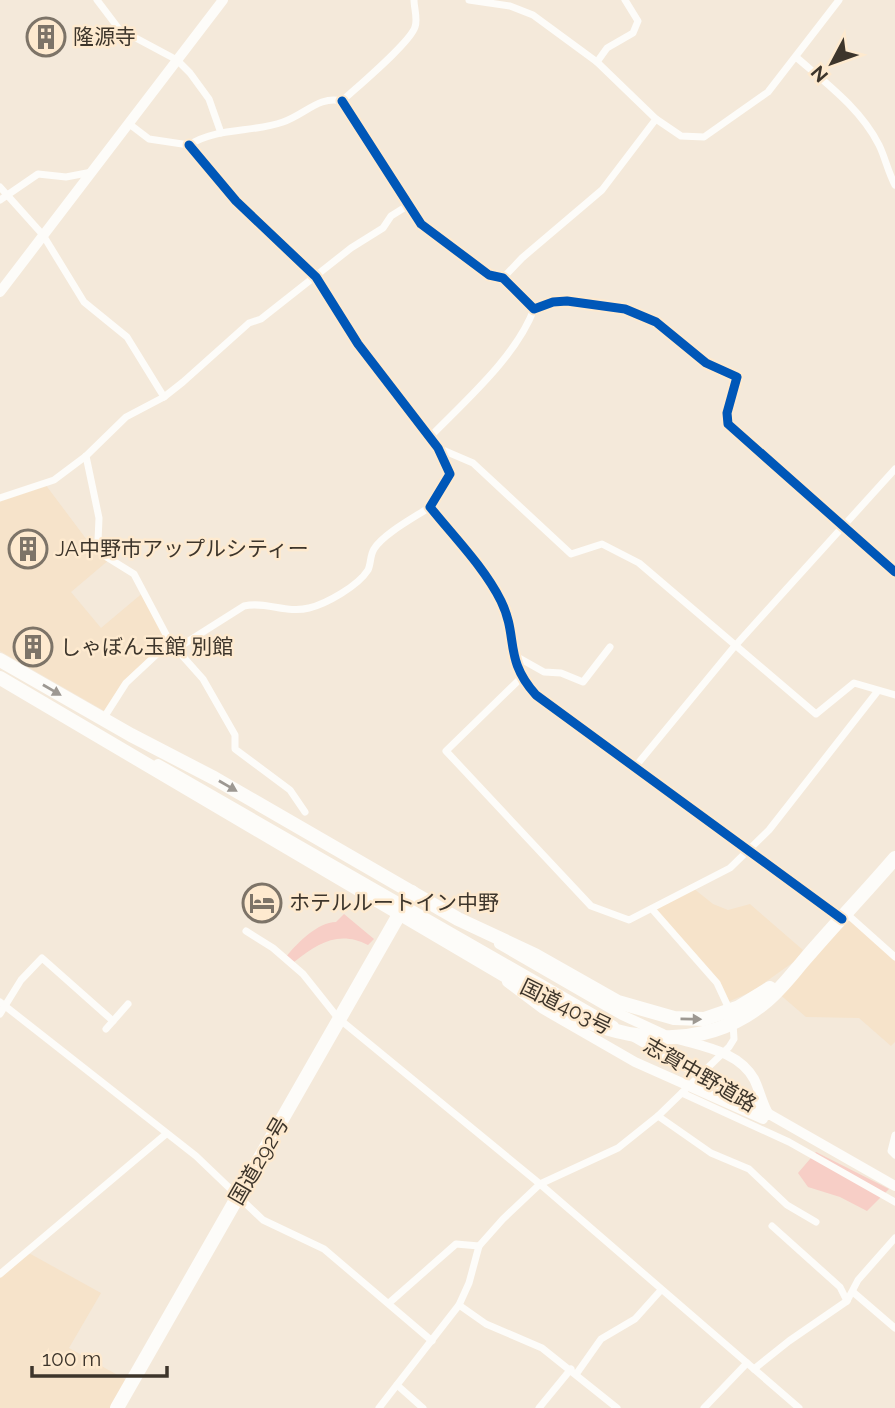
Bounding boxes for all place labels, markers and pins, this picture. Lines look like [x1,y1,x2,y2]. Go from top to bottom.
building icon: 隆源寺 [25,16,67,58]
place label: 隆源寺 [73,24,136,49]
building icon: JA中野市アップルシティー [7,528,49,570]
place label: JA中野市アップルシティー [55,536,309,561]
building icon: しゃぼん玉館 別館 [12,626,54,668]
place label: しゃぼん玉館 別館 [60,634,233,659]
hotel icon: ホテルルートイン中野 [241,882,283,924]
place label: ホテルルートイン中野 [289,890,499,915]

